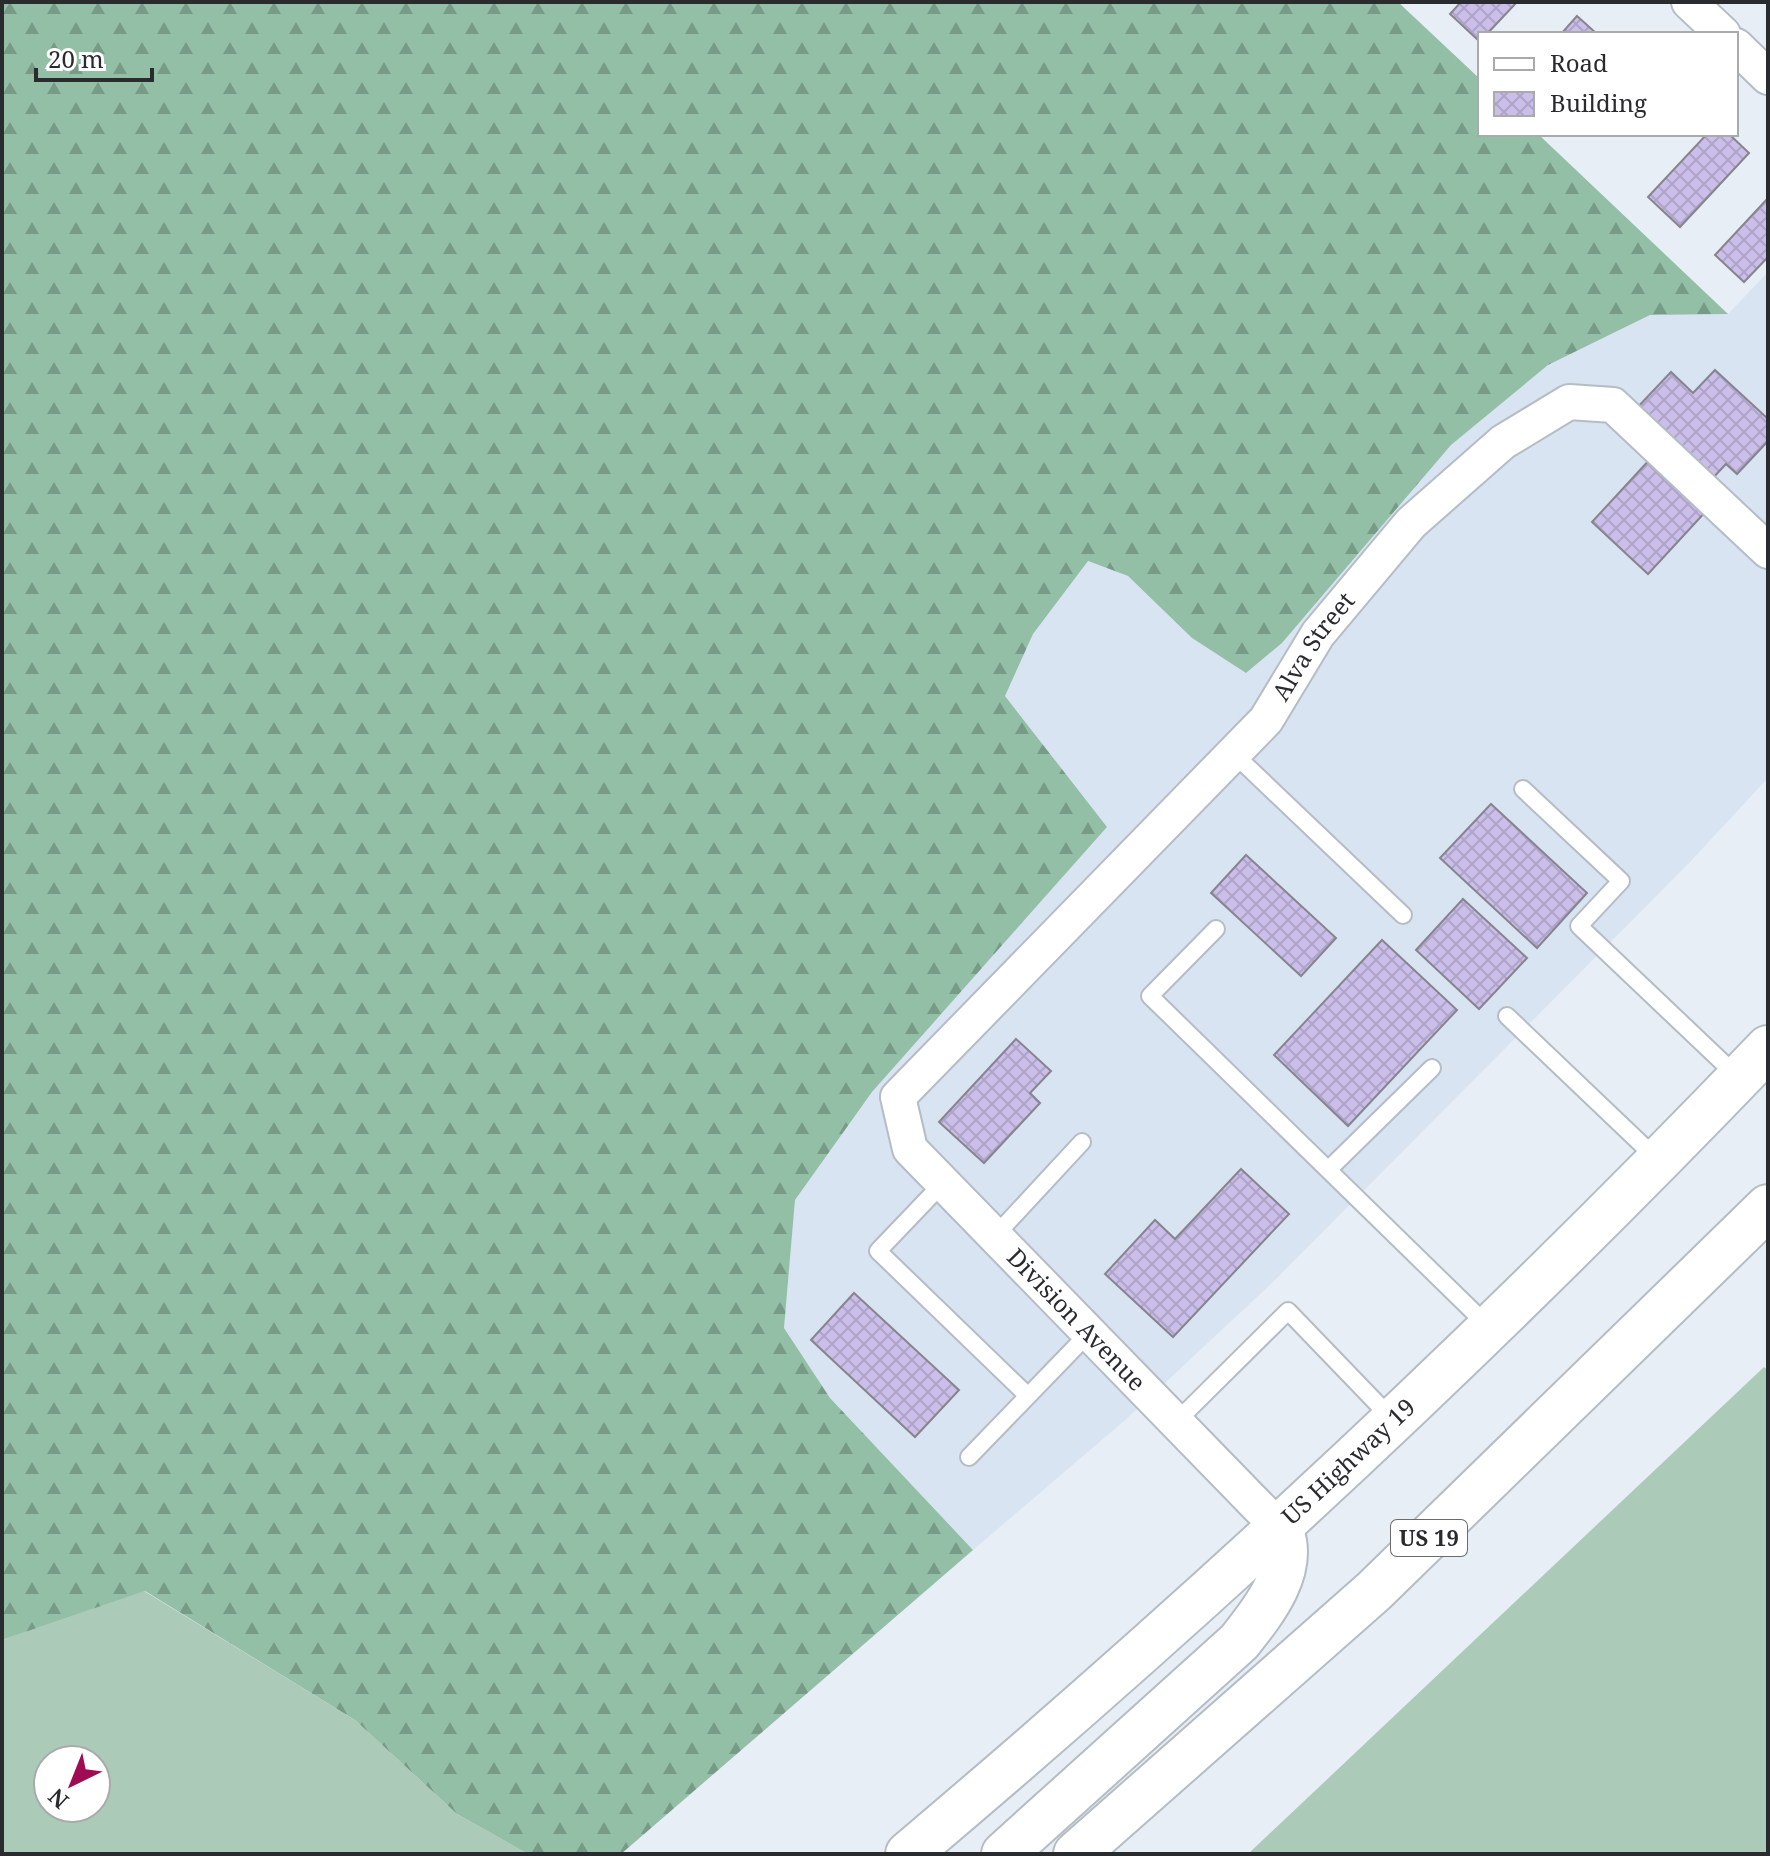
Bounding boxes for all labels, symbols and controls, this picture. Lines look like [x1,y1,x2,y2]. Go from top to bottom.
scale bar [36,32,152,82]
legend [1478,32,1738,136]
text: 20 m [48,42,104,75]
text: Road [1550,46,1608,79]
text: Building [1550,86,1647,119]
street label: Alva Street [1263,585,1361,706]
street label: Division Avenue [1000,1240,1154,1398]
street label: US Highway 19 [1274,1390,1422,1532]
road number: US 19 [1391,1520,1467,1556]
north arrow [32,1744,112,1824]
text: N [41,1782,74,1816]

